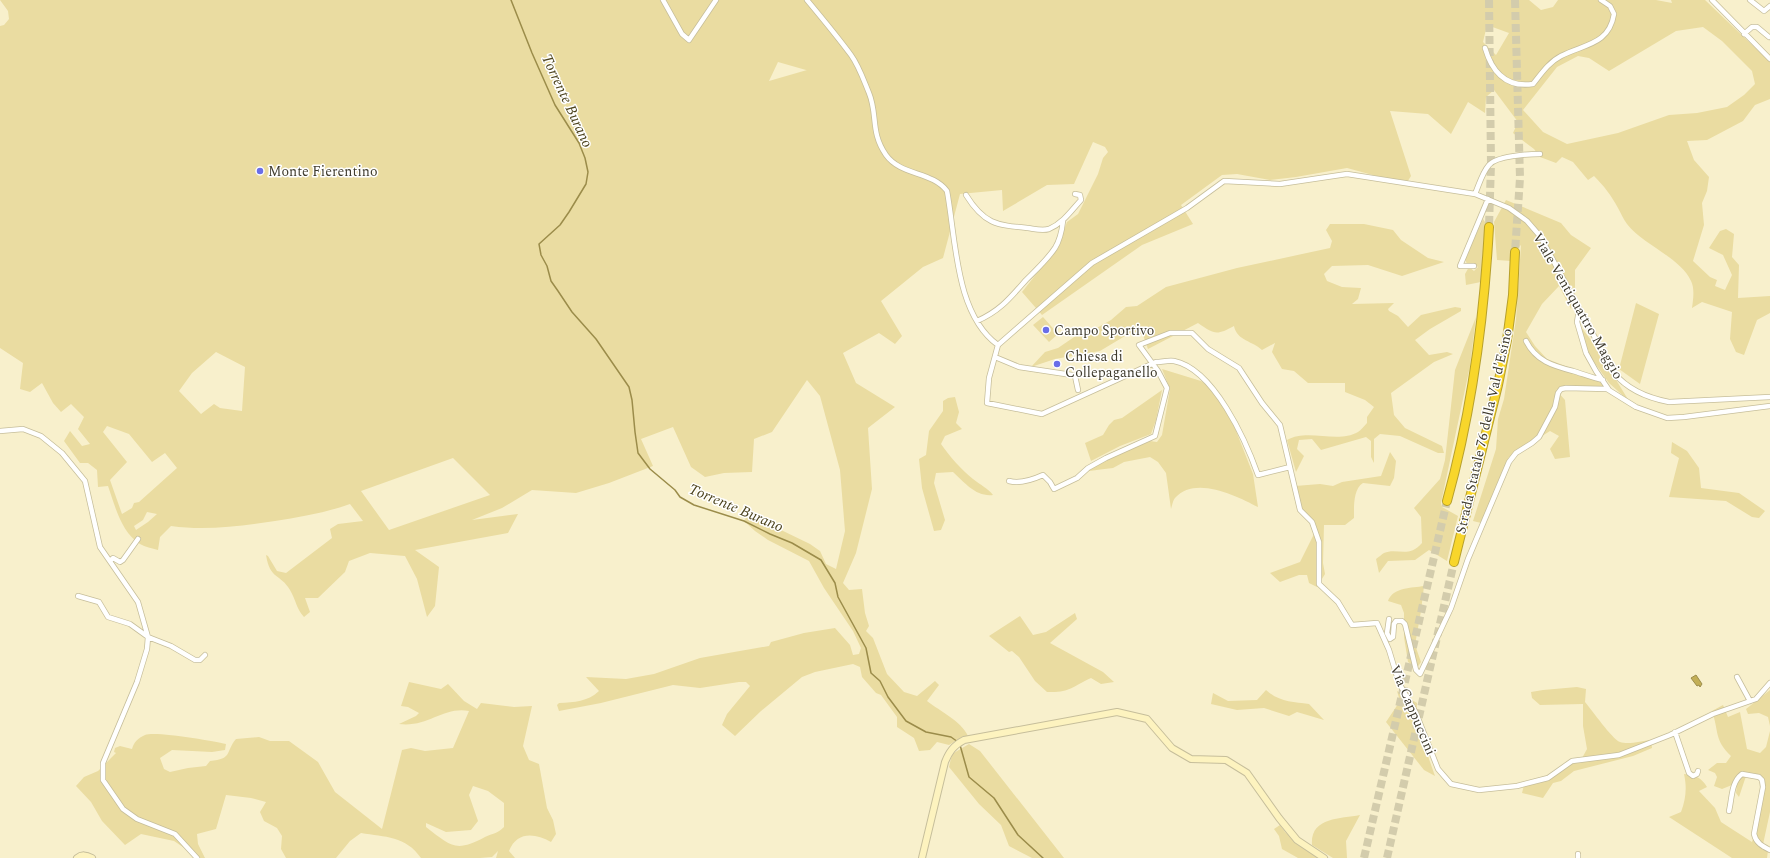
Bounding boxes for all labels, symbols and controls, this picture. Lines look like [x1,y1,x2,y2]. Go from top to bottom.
water label: Torrente Burano [535,50,599,152]
place label: Monte Fierentino [268,161,378,182]
marker: Monte Fierentino [255,166,265,176]
street label: Viale Ventiquattro Maggio [1527,229,1629,383]
place label: Campo Sportivo [1054,320,1154,341]
marker: Campo Sportivo [1041,325,1051,335]
street label: Strada Statale 76 della Val d'Esino [1450,326,1518,536]
place label: Chiesa di Collepaganello [1065,346,1158,383]
marker: Chiesa di Collepaganello [1052,359,1062,369]
water label: Torrente Burano [685,478,787,538]
street label: Via Cappuccini [1385,662,1441,758]

